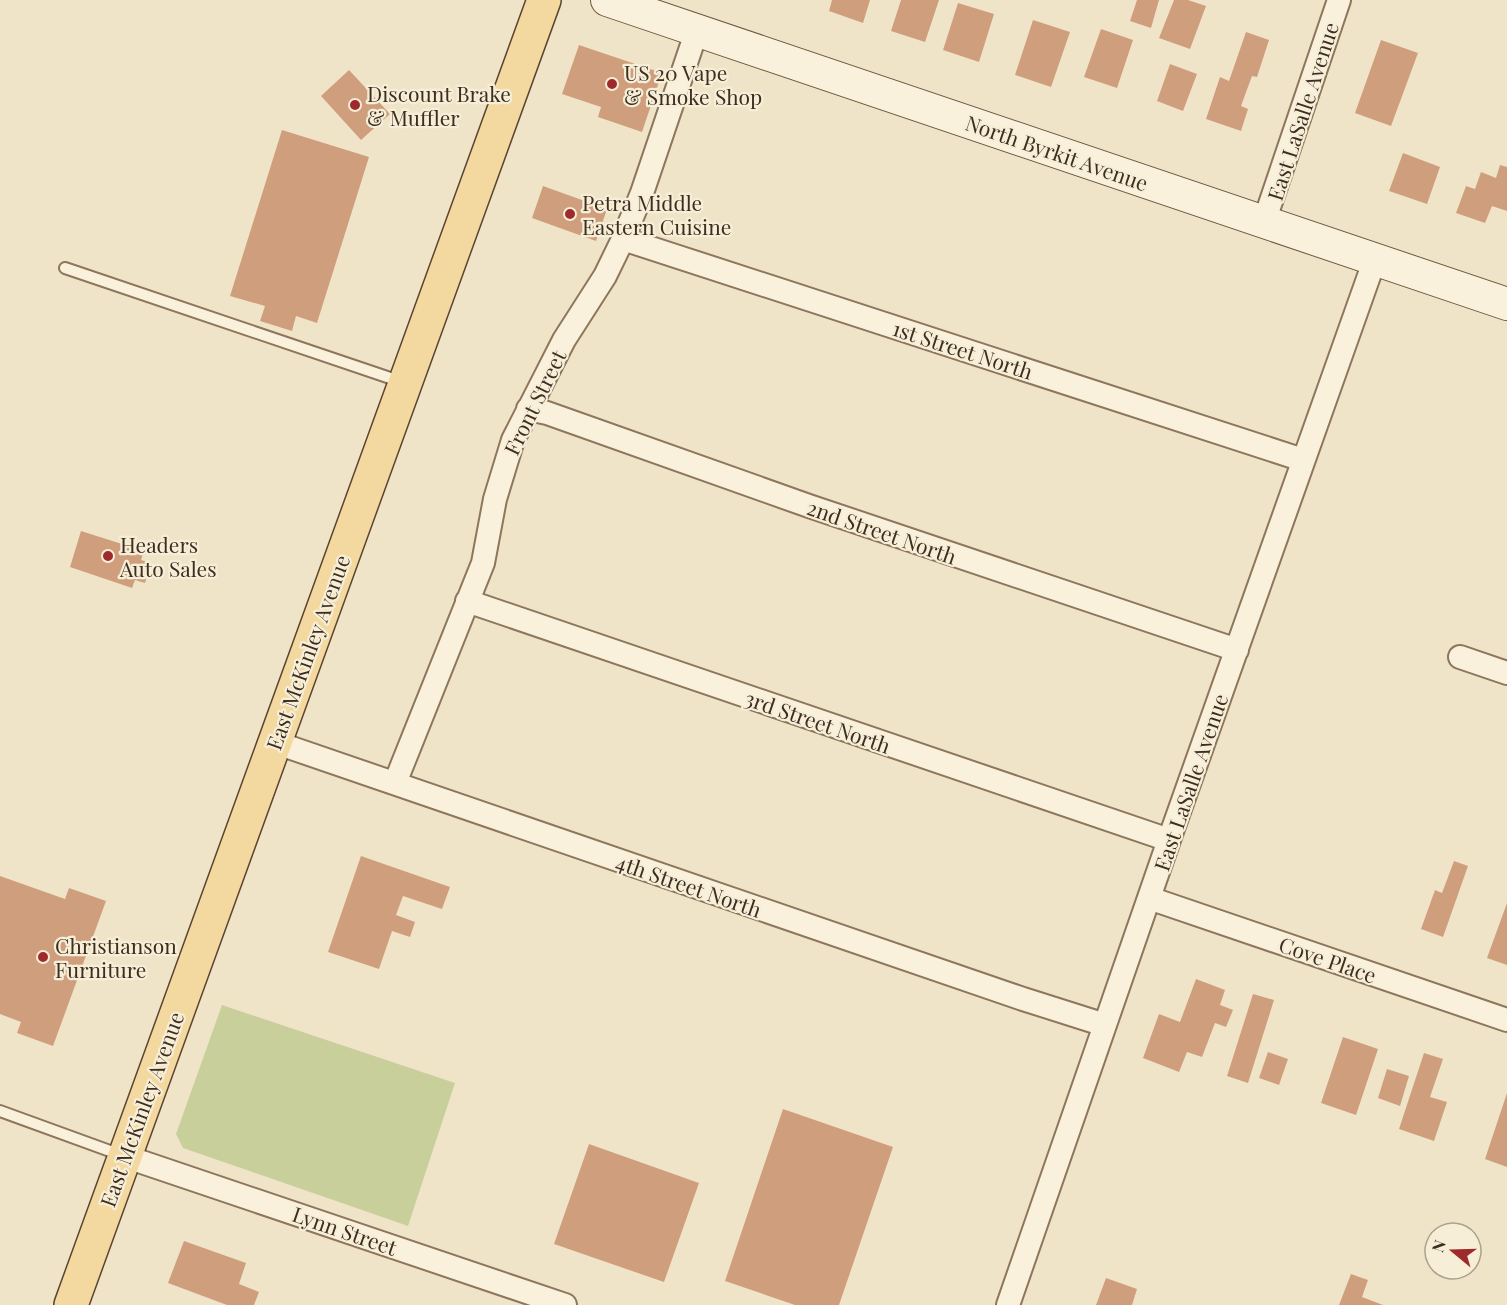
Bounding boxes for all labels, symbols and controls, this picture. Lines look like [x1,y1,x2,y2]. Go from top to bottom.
street label: East LaSalle Avenue [1260,18,1344,204]
place label: US 20 Vape & Smoke Shop [624,58,762,110]
marker: US 20 Vape & Smoke Shop [605,77,619,91]
place label: Discount Brake & Muffler [367,79,511,131]
marker: Discount Brake & Muffler [348,98,362,112]
street label: North Byrkit Avenue [962,108,1152,196]
place label: Petra Middle Eastern Cuisine [582,188,731,240]
marker: Petra Middle Eastern Cuisine [563,207,577,221]
street label: 1st Street North [889,313,1037,385]
street label: Front Street [497,344,572,459]
street label: 2nd Street North [804,492,961,570]
place label: Headers Auto Sales [119,530,217,582]
marker: Headers Auto Sales [101,549,115,563]
street label: East McKinley Avenue [259,551,355,753]
street label: 3rd Street North [742,683,895,759]
street label: East LaSalle Avenue [1147,690,1233,874]
street label: 4th Street North [613,847,766,923]
street label: Cove Place [1276,929,1380,989]
place label: Christianson Furniture [55,931,177,983]
marker: Christianson Furniture [36,950,50,964]
street label: East McKinley Avenue [93,1008,189,1210]
street label: Lynn Street [289,1199,401,1261]
north arrow [1423,1221,1483,1281]
text: N [1427,1237,1450,1255]

